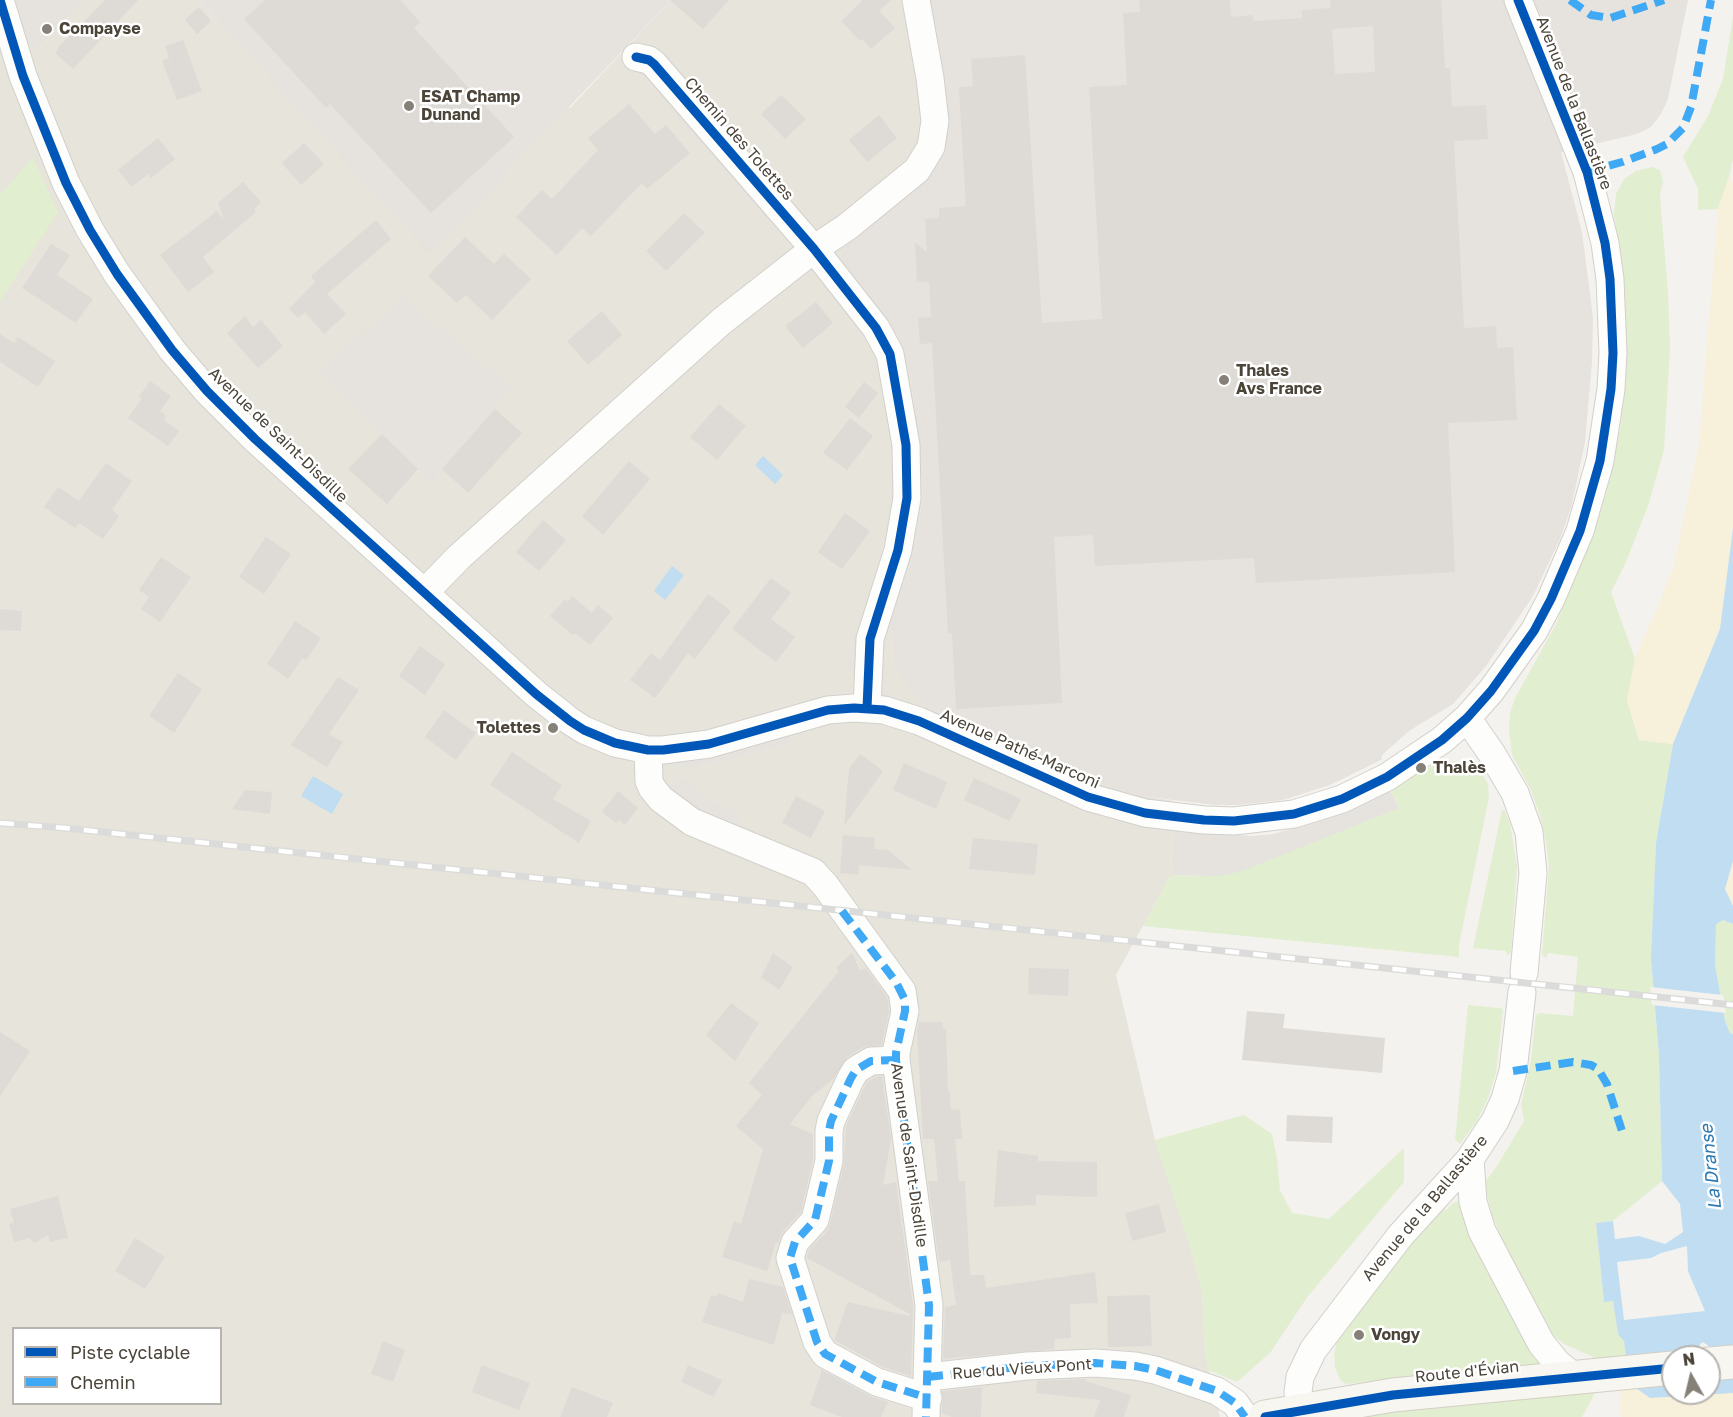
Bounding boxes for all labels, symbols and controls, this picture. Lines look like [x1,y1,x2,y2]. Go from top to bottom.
street label: Avenue de la Ballastière [1532,13,1616,193]
place label: Compayse [59,19,141,39]
marker: Compayse [40,22,54,36]
street label: Chemin des Tolettes [680,74,798,204]
place label: ESAT Champ Dunand [421,87,520,125]
marker: ESAT Champ Dunand [402,99,416,113]
place label: Thales Avs France [1236,361,1322,399]
street label: Avenue de Saint-Disdille [204,363,352,507]
marker: Thales Avs France [1217,373,1231,387]
street label: Avenue Pathé-Marconi [937,705,1103,793]
place label: Tolettes [477,718,541,738]
marker: Tolettes [546,721,560,735]
place label: Thalès [1433,758,1486,778]
marker: Thalès [1414,761,1428,775]
street label: Avenue de Saint-Disdille [887,1061,931,1249]
water label: La Dranse [1696,1123,1726,1211]
street label: Avenue de la Ballastière [1358,1131,1492,1285]
place label: Vongy [1371,1325,1420,1345]
legend [12,1327,222,1405]
marker: Vongy [1352,1328,1366,1342]
text: Piste cyclable [70,1341,190,1363]
north arrow [1661,1345,1721,1405]
text: N [1681,1348,1696,1370]
street label: Rue du Vieux Pont [952,1355,1092,1383]
street label: Route d'Évian [1414,1357,1520,1387]
text: Chemin [70,1371,136,1393]

